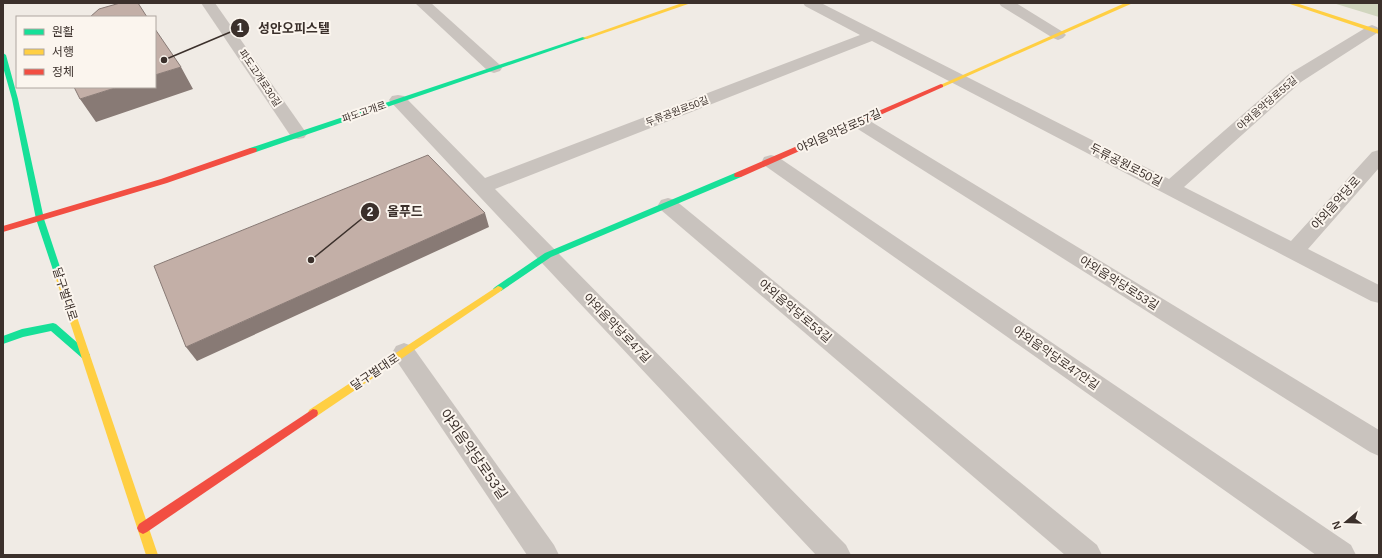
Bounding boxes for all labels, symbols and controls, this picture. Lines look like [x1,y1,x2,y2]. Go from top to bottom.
legend [16,16,156,88]
callout: 성안오피스텔 [230,16,338,41]
text: 1 [237,21,244,35]
text: 성안오피스텔 [258,21,330,36]
text: 원활 [52,25,74,39]
text: 서행 [52,45,74,59]
street label: 파도고개로30길 [237,47,283,109]
text: 정체 [52,65,74,79]
street label: 야외음악당로55길 [1235,74,1299,132]
street label: 두류공원로50길 [644,94,710,128]
street label: 파도고개로 [340,99,388,125]
street label: 야외음악당로57길 [795,106,883,156]
street label: 두류공원로50길 [1087,141,1165,189]
street label: 야외음악당로 [1309,174,1363,232]
callout: 올푸드 [360,199,431,224]
text: 올푸드 [387,204,423,219]
text: 2 [367,205,374,219]
street label: 야외음악당로53길 [1077,253,1161,313]
street label: 달구벌대로 [50,266,80,322]
street label: 야외음악당로53길 [756,277,834,345]
street label: 야외음악당로47길 [580,291,654,365]
street label: 야외음악당로47안길 [1010,323,1102,393]
street label: 달구벌대로 [348,351,402,393]
street label: 야외음악당로53길 [437,406,511,502]
north arrow [1326,502,1366,542]
text: N [1330,519,1344,531]

